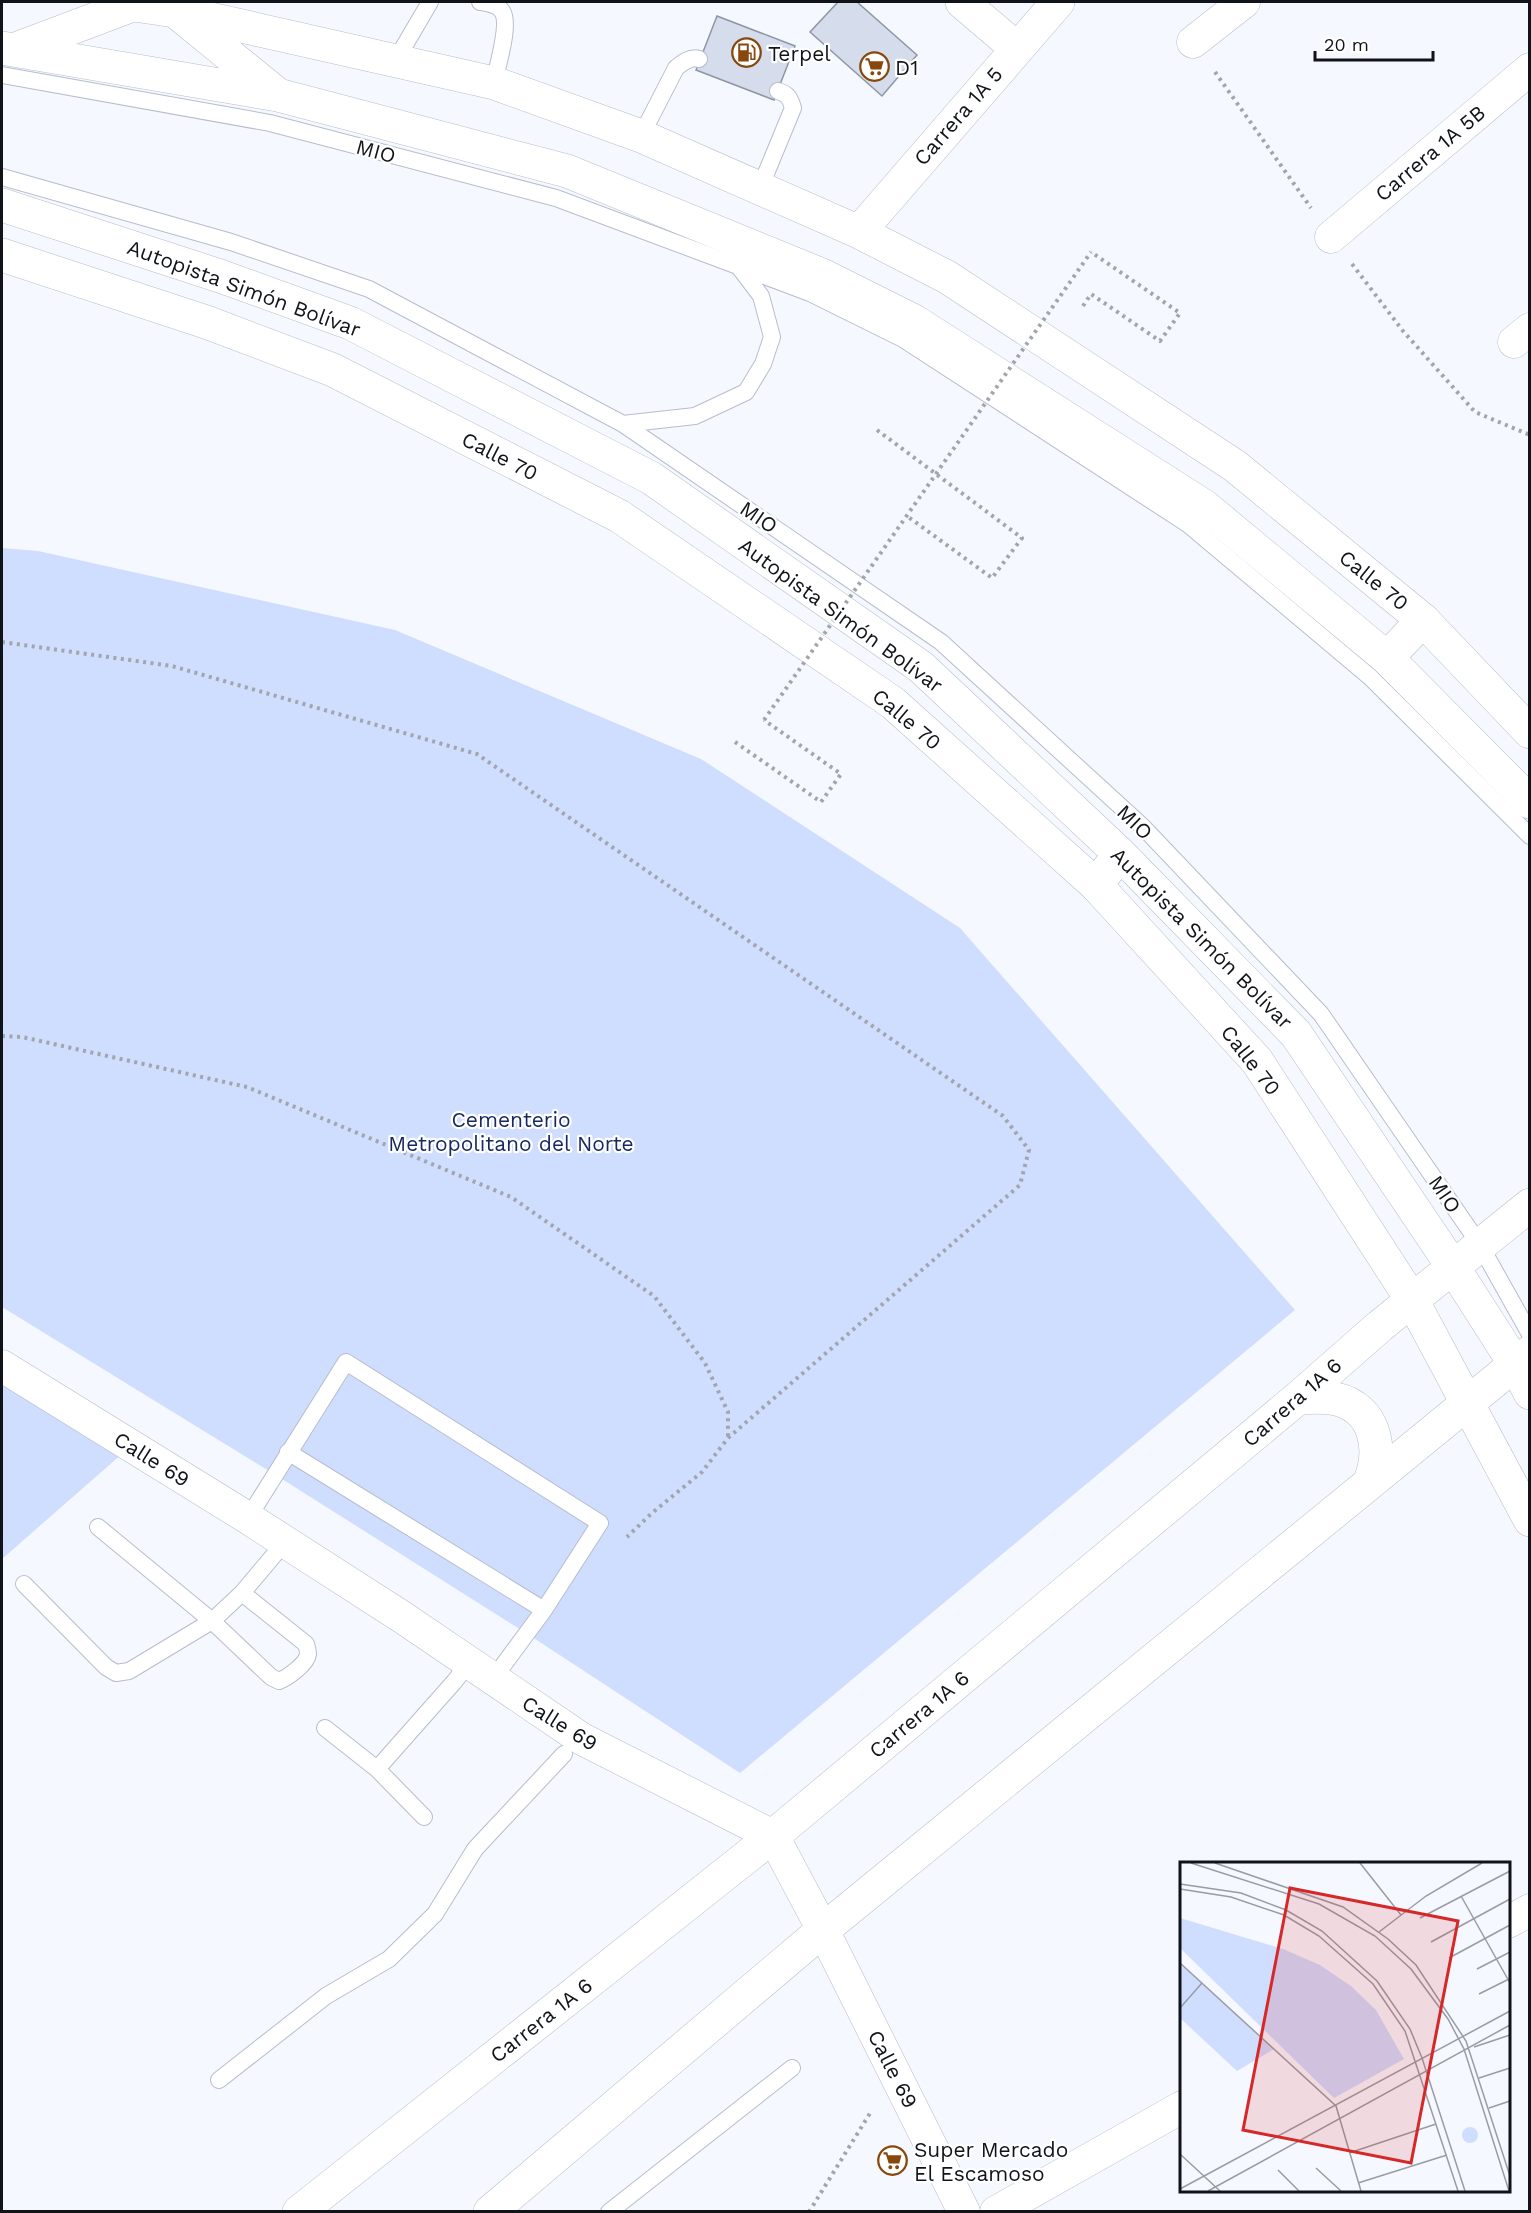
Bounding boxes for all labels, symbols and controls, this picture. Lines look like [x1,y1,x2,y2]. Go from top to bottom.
scale bar [1315,24,1434,62]
text: 20 m [1324,34,1369,55]
fuel station icon: Terpel [731,37,763,69]
place label: Terpel [768,41,831,66]
supermarket icon: D1 [858,51,890,83]
place label: D1 [895,55,918,80]
street label: Carrera 1A 5 [908,62,1008,170]
street label: Carrera 1A 5B [1370,100,1490,206]
street label: MIO [354,134,398,168]
street label: Autopista Simón Bolívar [124,234,364,342]
street label: Calle 70 [458,426,542,486]
street label: MIO [735,495,783,539]
street label: Autopista Simón Bolívar [734,532,948,698]
street label: Calle 70 [1334,544,1414,616]
street label: Calle 70 [868,683,946,755]
street label: MIO [1112,799,1158,845]
street label: Autopista Simón Bolívar [1106,842,1298,1034]
street label: Calle 70 [1216,1020,1286,1100]
park label: Cementerio Metropolitano del Norte [388,1107,634,1156]
street label: MIO [1423,1170,1467,1218]
street label: Carrera 1A 6 [1237,1352,1347,1452]
street label: Calle 69 [110,1426,194,1492]
street label: Carrera 1A 6 [864,1665,974,1763]
street label: Calle 69 [518,1690,602,1756]
inset map [1180,1862,1510,2192]
street label: Carrera 1A 6 [485,1972,597,2068]
street label: Calle 69 [863,2026,923,2112]
place label: Super Mercado El Escamoso [914,2137,1068,2186]
supermarket icon: Super Mercado El Escamoso [877,2145,909,2177]

